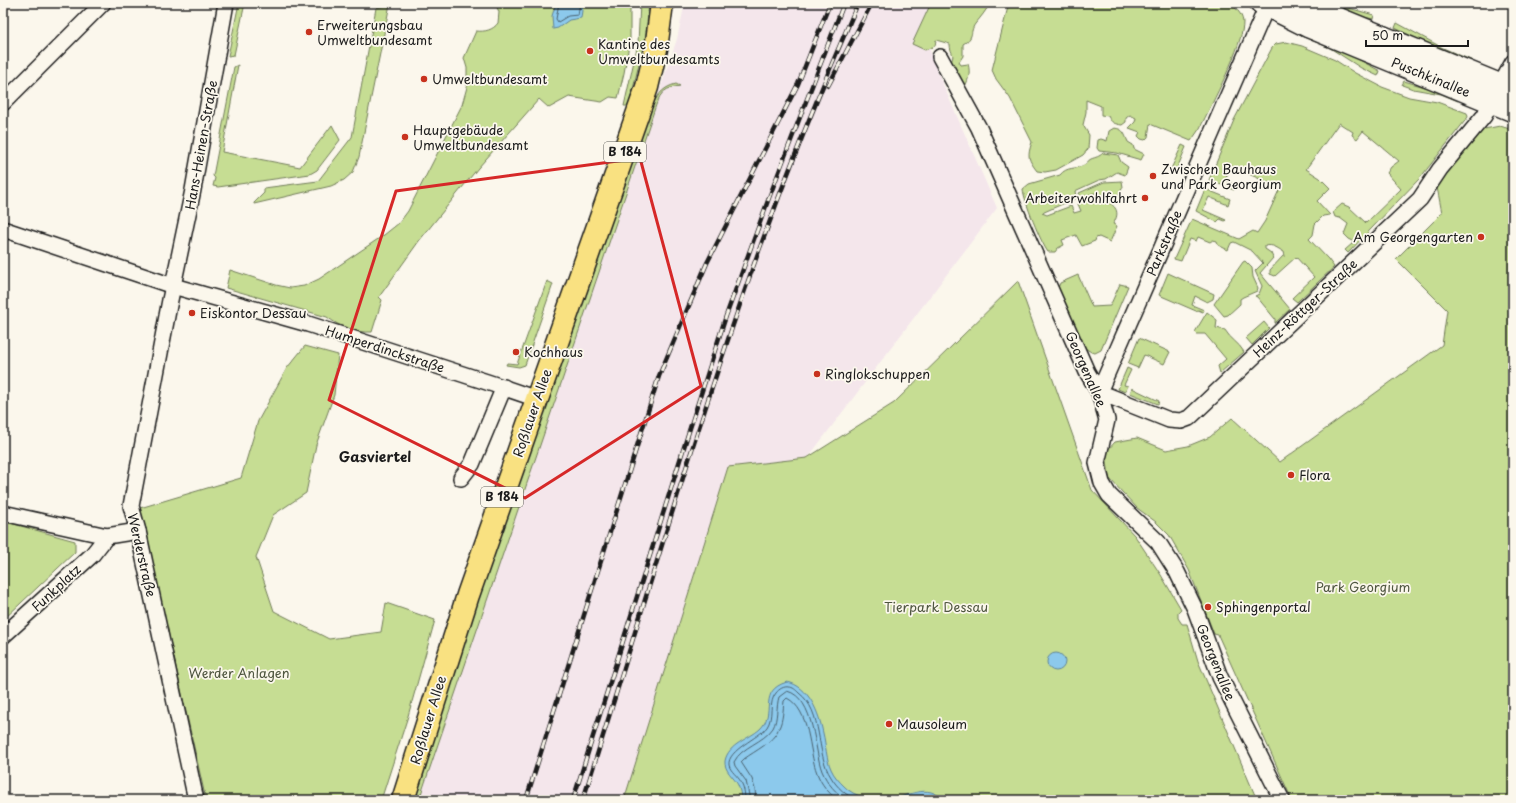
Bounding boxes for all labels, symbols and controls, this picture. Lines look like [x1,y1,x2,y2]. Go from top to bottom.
place label: Erweiterungsbau Umweltbundesamt [317,15,432,49]
scale bar [1366,22,1468,48]
text: 50 m [1372,26,1403,44]
marker: Erweiterungsbau Umweltbundesamt [304,27,314,37]
place label: Kantine des Umweltbundesamts [598,34,719,68]
marker: Kantine des Umweltbundesamts [585,46,595,56]
street label: Puschkinallee [1389,52,1474,101]
place label: Umweltbundesamt [432,69,547,88]
marker: Umweltbundesamt [419,74,429,84]
street label: Hans-Heinen-Straße [180,78,221,211]
place label: Hauptgebäude Umweltbundesamt [413,120,528,154]
marker: Hauptgebäude Umweltbundesamt [400,132,410,142]
road number: B 184 [604,142,646,162]
place label: Zwischen Bauhaus und Park Georgium [1161,159,1282,193]
marker: Zwischen Bauhaus und Park Georgium [1148,171,1158,181]
place label: Arbeiterwohlfahrt [1025,188,1137,207]
marker: Arbeiterwohlfahrt [1140,193,1150,203]
street label: Parkstraße [1141,207,1186,279]
place label: Am Georgengarten [1353,227,1473,246]
marker: Am Georgengarten [1476,232,1486,242]
street label: Heinz-Röttger-Straße [1248,254,1361,361]
place label: Eiskontor Dessau [200,303,307,322]
marker: Eiskontor Dessau [187,308,197,318]
street label: Humperdinckstraße [323,320,447,377]
street label: Georgenallee [1061,328,1112,410]
place label: Kochhaus [524,342,583,361]
marker: Kochhaus [511,347,521,357]
place label: Ringlokschuppen [825,364,930,383]
street label: Roßlauer Allee [508,366,556,459]
marker: Ringlokschuppen [812,369,822,379]
district label: Gasviertel [339,446,411,467]
place label: Flora [1299,465,1330,484]
marker: Flora [1286,470,1296,480]
road number: B 184 [481,487,523,507]
street label: Werderstraße [124,511,161,599]
street label: Funkplatz [27,560,85,616]
park label: Park Georgium [1316,577,1410,596]
park label: Tierpark Dessau [884,597,988,616]
place label: Sphingenportal [1216,597,1311,616]
marker: Sphingenportal [1203,602,1213,612]
street label: Georgenallee [1192,621,1240,703]
park label: Werder Anlagen [188,663,290,682]
street label: Roßlauer Allee [405,673,450,767]
place label: Mausoleum [897,714,967,733]
marker: Mausoleum [884,719,894,729]

